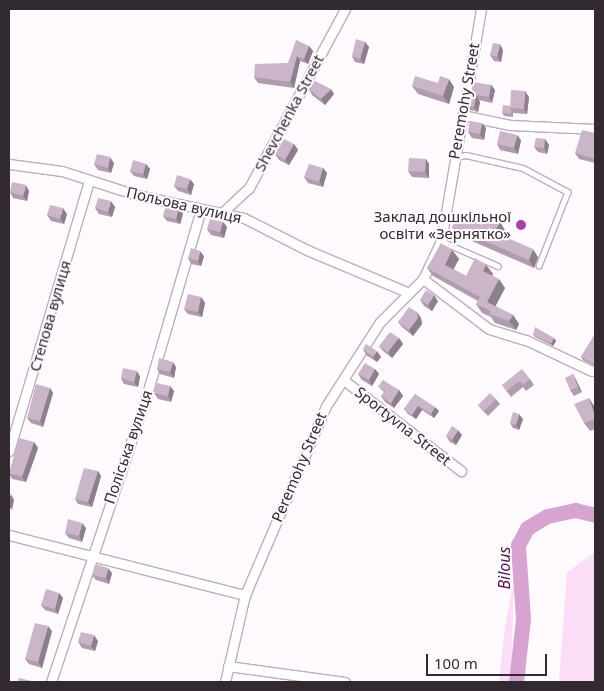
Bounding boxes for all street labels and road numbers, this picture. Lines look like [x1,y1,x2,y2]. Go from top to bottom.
street label: Peremohy Street [445,41,483,161]
street label: Shevchenka Street [251,52,327,174]
street label: Польова вулиця [125,183,243,227]
street label: Степова вулиця [26,258,74,374]
street label: Sportyvna Street [351,383,455,469]
street label: Поліська вулиця [100,388,156,506]
street label: Peremohy Street [268,409,330,525]

